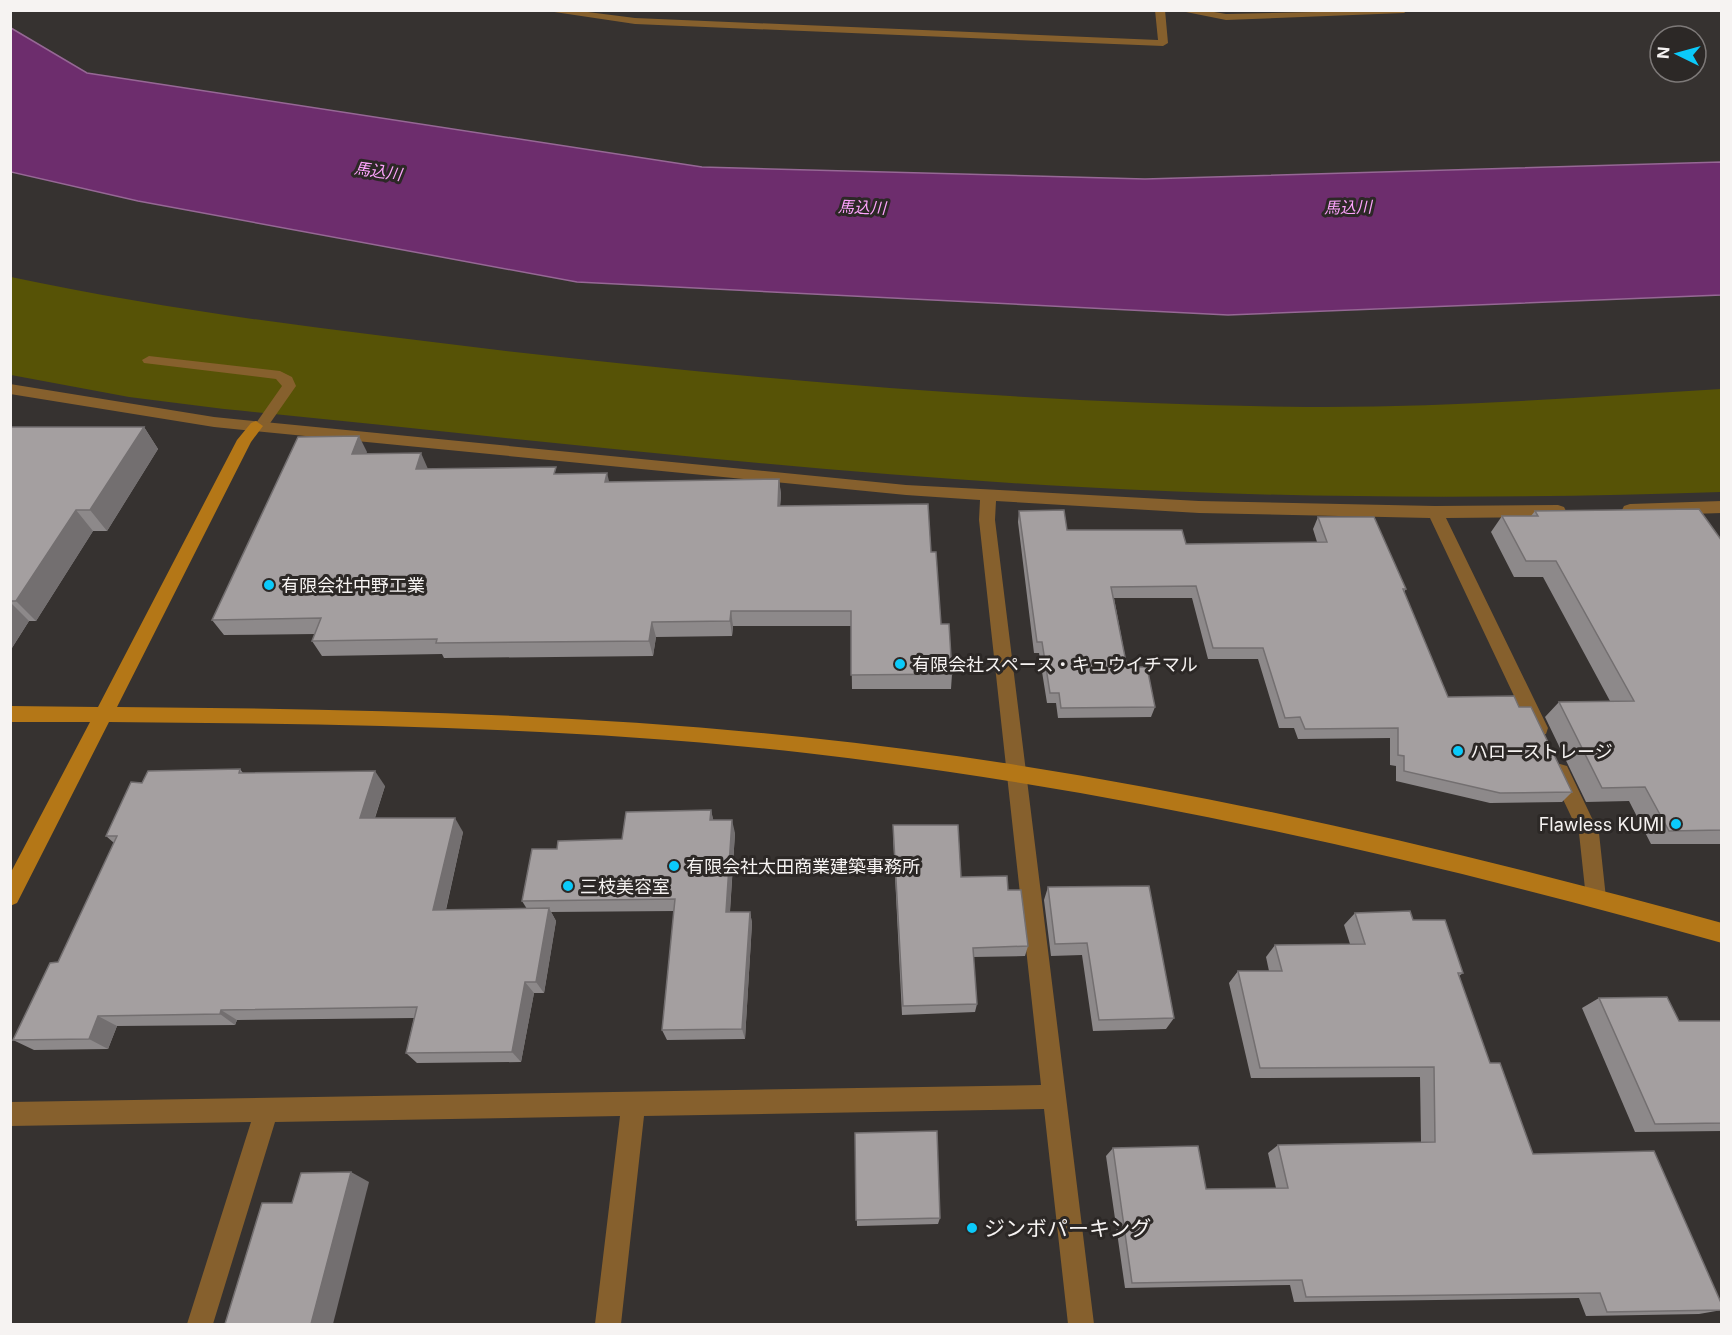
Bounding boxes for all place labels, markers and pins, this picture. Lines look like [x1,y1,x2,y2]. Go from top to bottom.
place label: 有限会社中野工業 [281,575,425,596]
marker: 有限会社中野工業 [262,578,276,592]
place label: 有限会社スペース・キュウイチマル [912,654,1198,675]
marker: 有限会社スペース・キュウイチマル [893,657,907,671]
place label: ハローストレージ [1470,741,1613,762]
marker: ハローストレージ [1451,744,1465,758]
place label: Flawless KUMI [1539,814,1664,835]
marker: Flawless KUMI [1669,817,1683,831]
place label: 有限会社太田商業建築事務所 [686,856,920,877]
marker: 有限会社太田商業建築事務所 [667,859,681,873]
place label: 三枝美容室 [580,876,670,897]
marker: 三枝美容室 [561,879,575,893]
place label: ジンボパーキング [984,1216,1151,1241]
marker: ジンボパーキング [965,1221,979,1235]

